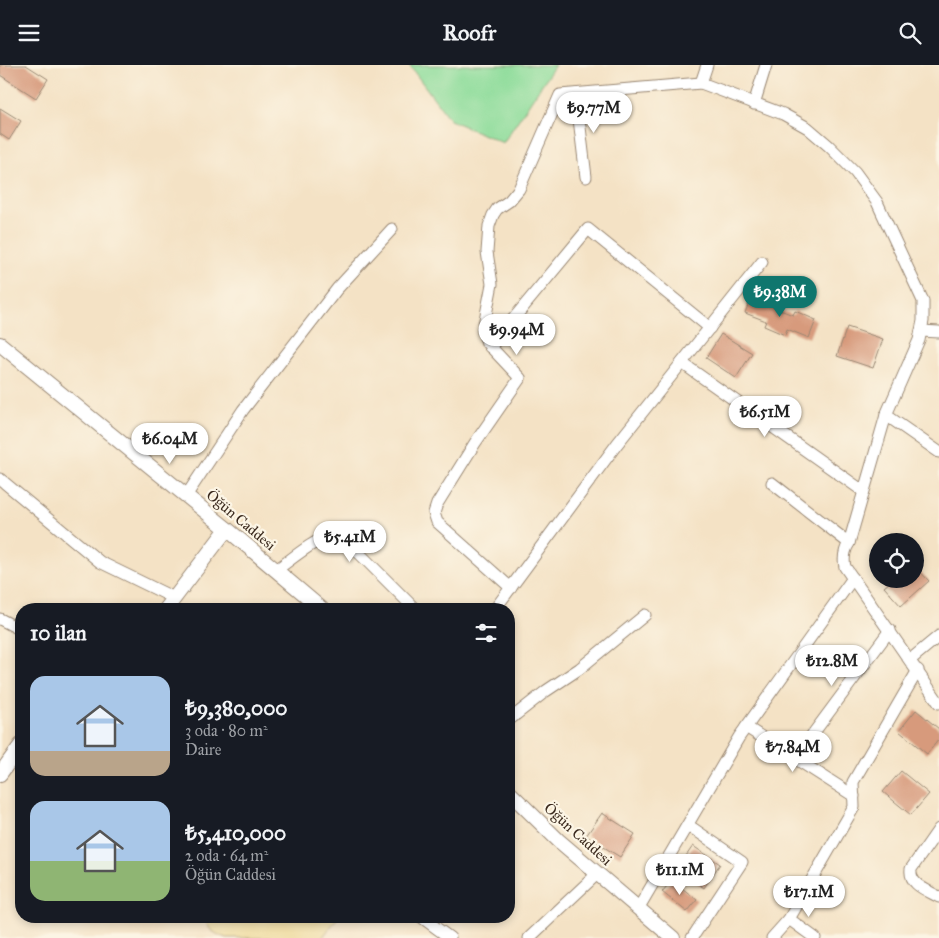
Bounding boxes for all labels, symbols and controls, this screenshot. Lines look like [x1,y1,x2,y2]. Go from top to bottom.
icon: menu [15,19,43,47]
text: Roofr [443,19,496,46]
icon: search [896,19,924,47]
pin: ₺9.77M [553,92,635,134]
text: ₺9.77M [567,98,621,117]
pin: ₺9.38M [739,275,821,318]
text: ₺9.38M [754,282,806,301]
pin: ₺9.94M [476,313,558,356]
text: ₺9.94M [489,320,545,339]
pin: ₺6.51M [724,395,806,438]
text: ₺6.51M [740,402,790,421]
pin: ₺6.04M [129,423,211,465]
text: ₺6.04M [142,429,198,448]
street label: Öğün Caddesi [203,485,280,554]
pin: ₺5.41M [309,521,391,563]
text: ₺5.41M [324,527,376,546]
map controls [869,533,924,588]
button: locate [869,533,924,588]
icon: filters [472,619,500,647]
text: 10 ilan [30,620,87,646]
pin: ₺12.8M [791,645,873,687]
text: ₺12.8M [806,651,858,670]
text: ₺9,380,000 [185,695,288,721]
icon: home [70,696,130,756]
text: 3 oda · 80 m² [185,721,268,740]
pin: ₺7.84M [752,731,834,773]
text: ₺7.84M [766,737,820,756]
text: Daire [185,740,221,759]
street label: Öğün Caddesi [540,798,616,869]
text: ₺5,410,000 [185,820,286,846]
icon: home [70,821,130,881]
text: 2 oda · 64 m² [185,846,268,865]
pin: ₺11.1M [639,853,721,896]
text: ₺11.1M [656,860,704,879]
text: Öğün Caddesi [185,865,276,884]
pin: ₺17.1M [768,875,850,918]
text: ₺17.1M [784,882,834,901]

